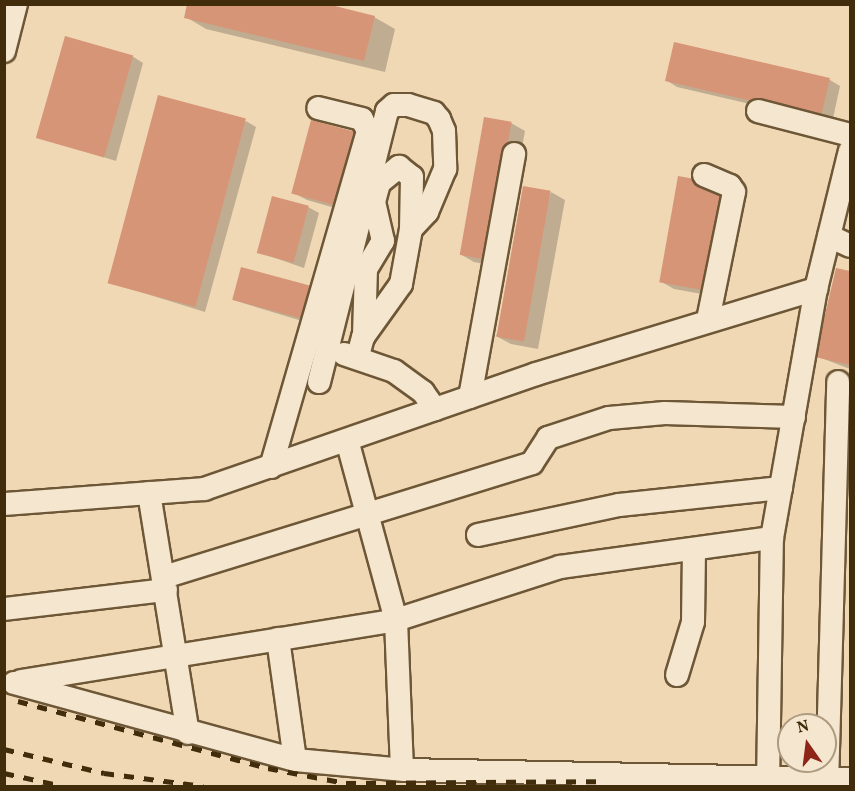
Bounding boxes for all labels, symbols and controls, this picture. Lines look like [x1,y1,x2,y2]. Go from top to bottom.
north arrow [777,713,837,773]
text: N [795,715,811,740]

